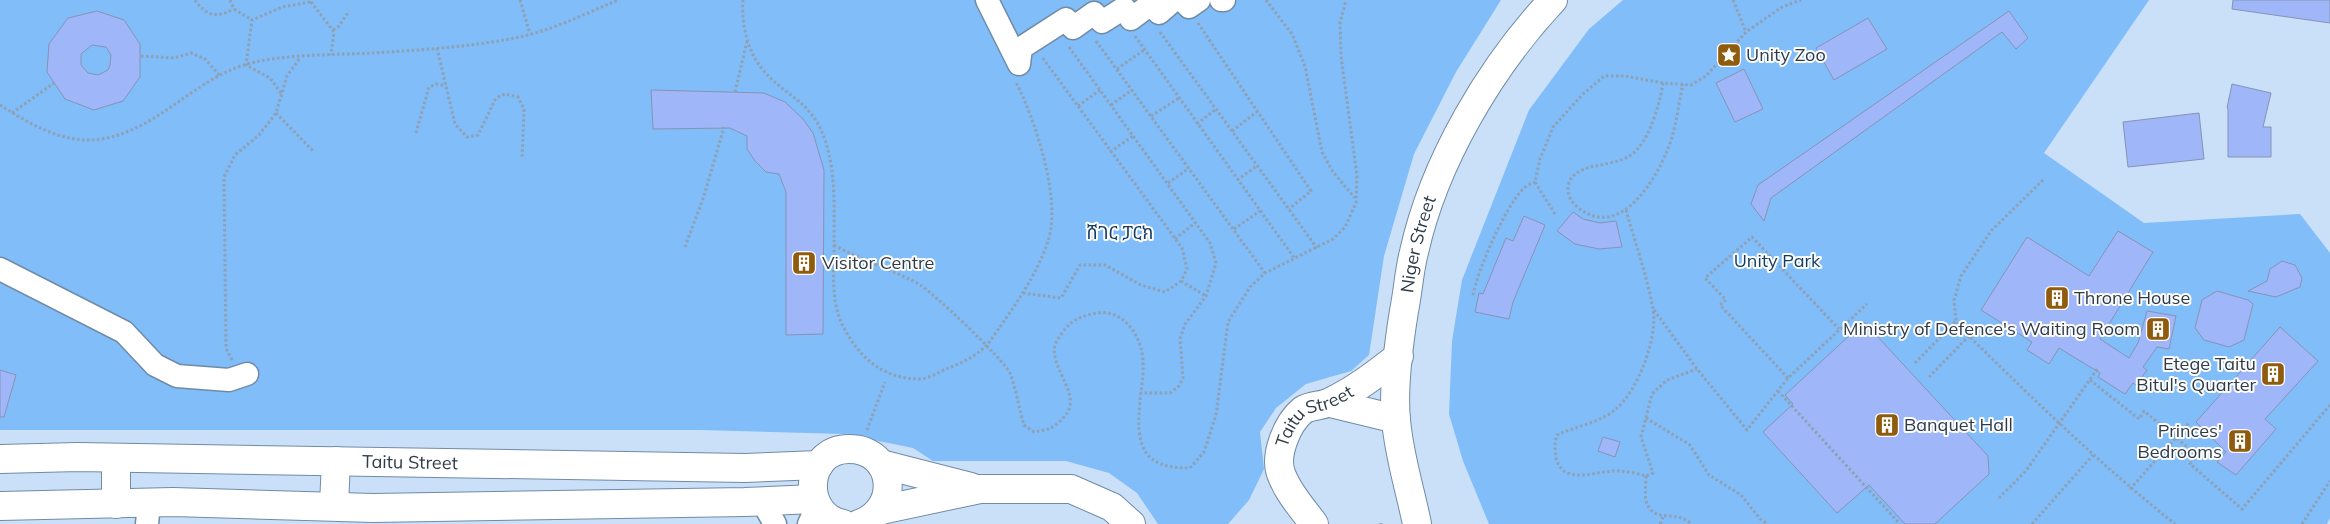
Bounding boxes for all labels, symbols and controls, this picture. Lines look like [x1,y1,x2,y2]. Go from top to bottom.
place icon: Unity Zoo [1716,42,1742,68]
place label: Unity Zoo [1746,43,1826,66]
street label: Niger Street [1395,192,1441,294]
park label: ሸገር ፓርክ [1087,221,1153,244]
park label: Unity Park [1734,249,1821,272]
building icon: Visitor Centre [791,250,817,276]
place label: Visitor Centre [822,251,934,274]
building icon: Throne House [2044,285,2070,311]
place label: Throne House [2074,286,2190,309]
building icon: Ministry of Defence's Waiting Room [2145,316,2171,342]
place label: Ministry of Defence's Waiting Room [1843,317,2140,340]
place label: Etege Taitu Bitul's Quarter [2136,352,2256,396]
building icon: Etege Taitu Bitul's Quarter [2260,361,2286,387]
street label: Taitu Street [1270,380,1357,450]
building icon: Banquet Hall [1874,412,1900,438]
place label: Banquet Hall [1904,413,2013,436]
place label: Princes' Bedrooms [2137,419,2222,463]
building icon: Princes' Bedrooms [2227,428,2253,454]
street label: Taitu Street [362,450,458,474]

